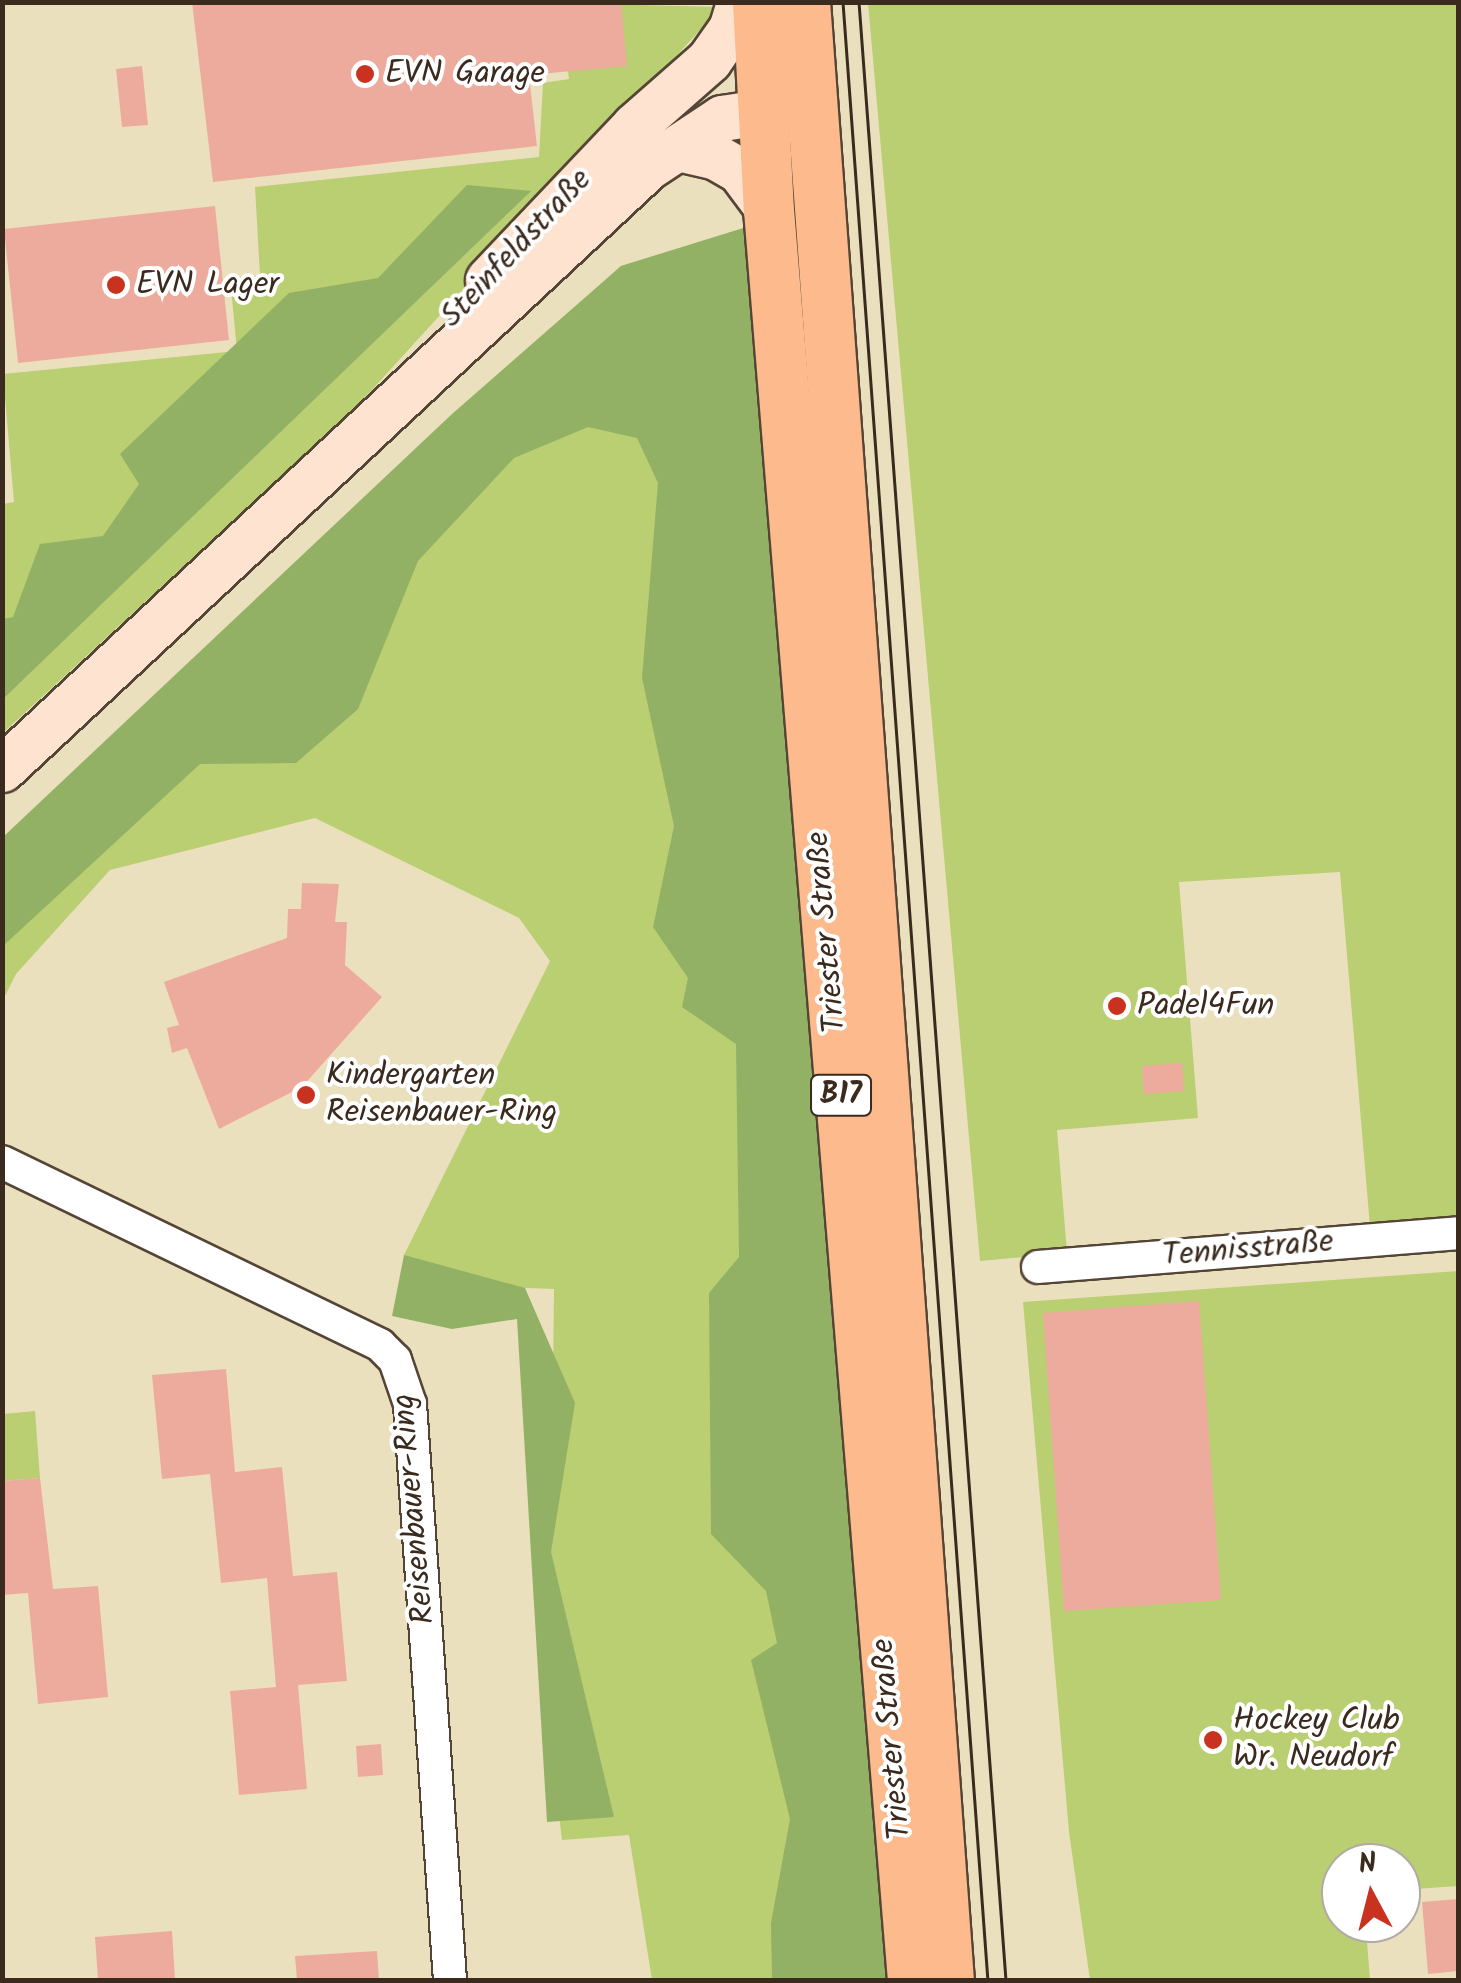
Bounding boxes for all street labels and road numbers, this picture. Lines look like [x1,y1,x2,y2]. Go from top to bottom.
street label: Steinfeldstraße [434,162,600,336]
street label: Triester Straße [800,830,856,1034]
road number: B17 [808,1070,874,1120]
street label: Tennisstraße [1161,1223,1335,1277]
street label: Reisenbauer-Ring [386,1392,444,1626]
street label: Triester Straße [865,1637,921,1841]

